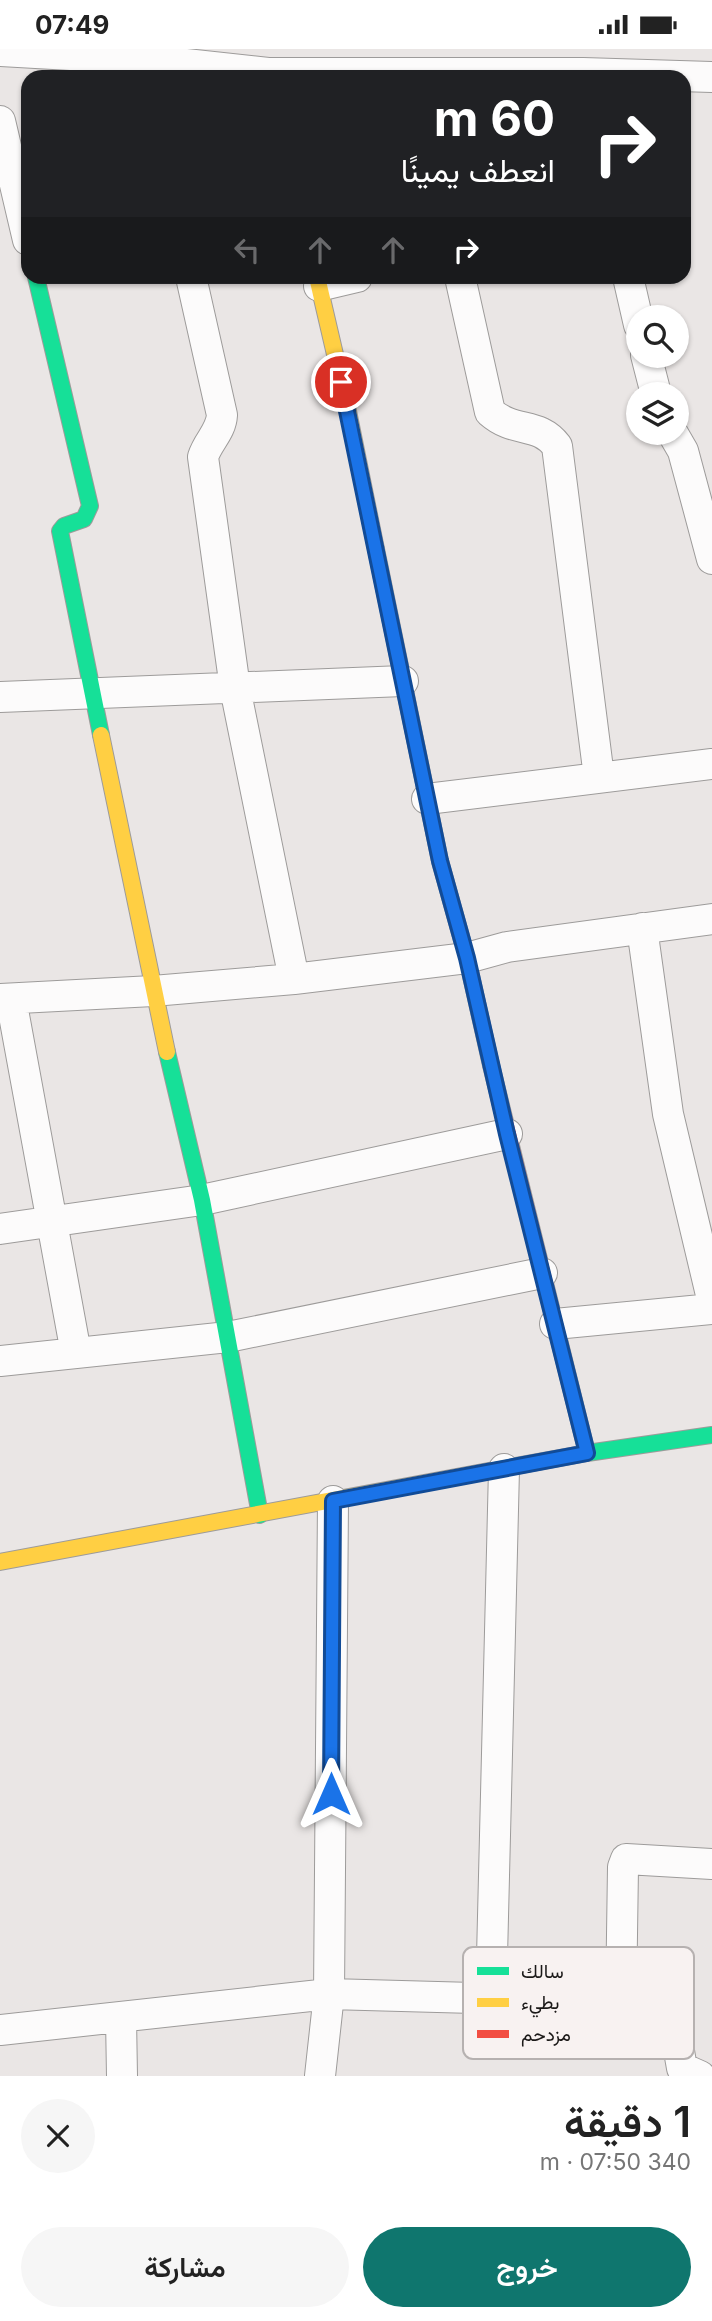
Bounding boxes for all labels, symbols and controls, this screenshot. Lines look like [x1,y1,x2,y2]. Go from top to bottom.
text: 07:49 [35,9,109,40]
text: 60 m [434,89,555,148]
icon: right [579,98,670,189]
text: انعطف يمينًا [401,151,555,190]
icon: left [228,231,266,269]
icon: ahead [301,231,339,269]
icon: ahead [374,231,412,269]
icon: right [447,231,485,269]
map controls [626,305,689,445]
button: search [626,305,689,368]
pin [311,352,371,412]
icon: arrive [322,363,360,401]
button: layers [626,382,689,445]
position arrow [294,1757,368,1831]
legend [463,1947,694,2059]
text: سالك [521,1960,564,1983]
text: بطيء [521,1991,559,2018]
text: مزدحم [521,2023,571,2047]
text: 1 دقيقة [564,2096,691,2147]
button: close [21,2099,95,2173]
text: 340 m · 07:50 [540,2148,691,2176]
button: مشاركة [21,2227,349,2307]
button: خروج [363,2227,691,2307]

